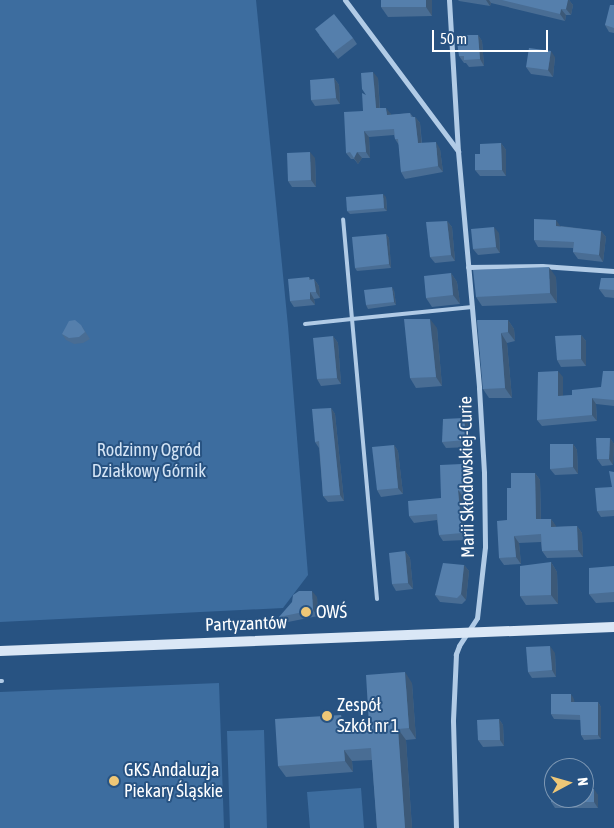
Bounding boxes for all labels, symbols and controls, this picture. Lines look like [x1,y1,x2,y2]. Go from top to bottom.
scale bar [434,20,550,52]
text: 50 m [440,30,467,47]
street label: Marii Skłodowskiej-Curie [455,396,479,558]
park label: Rodzinny Ogród Działkowy Górnik [92,440,206,482]
place label: OWŚ [316,601,347,623]
marker: OWŚ [300,606,312,618]
street label: Partyzantów [205,612,287,636]
place label: Zespół Szkół nr 1 [337,695,399,738]
marker: Zespół Szkół nr 1 [321,710,333,722]
north arrow [544,758,594,808]
place label: GKS Andaluzja Piekary Śląskie [124,760,223,802]
marker: GKS Andaluzja Piekary Śląskie [108,775,120,787]
text: N [575,777,591,786]

